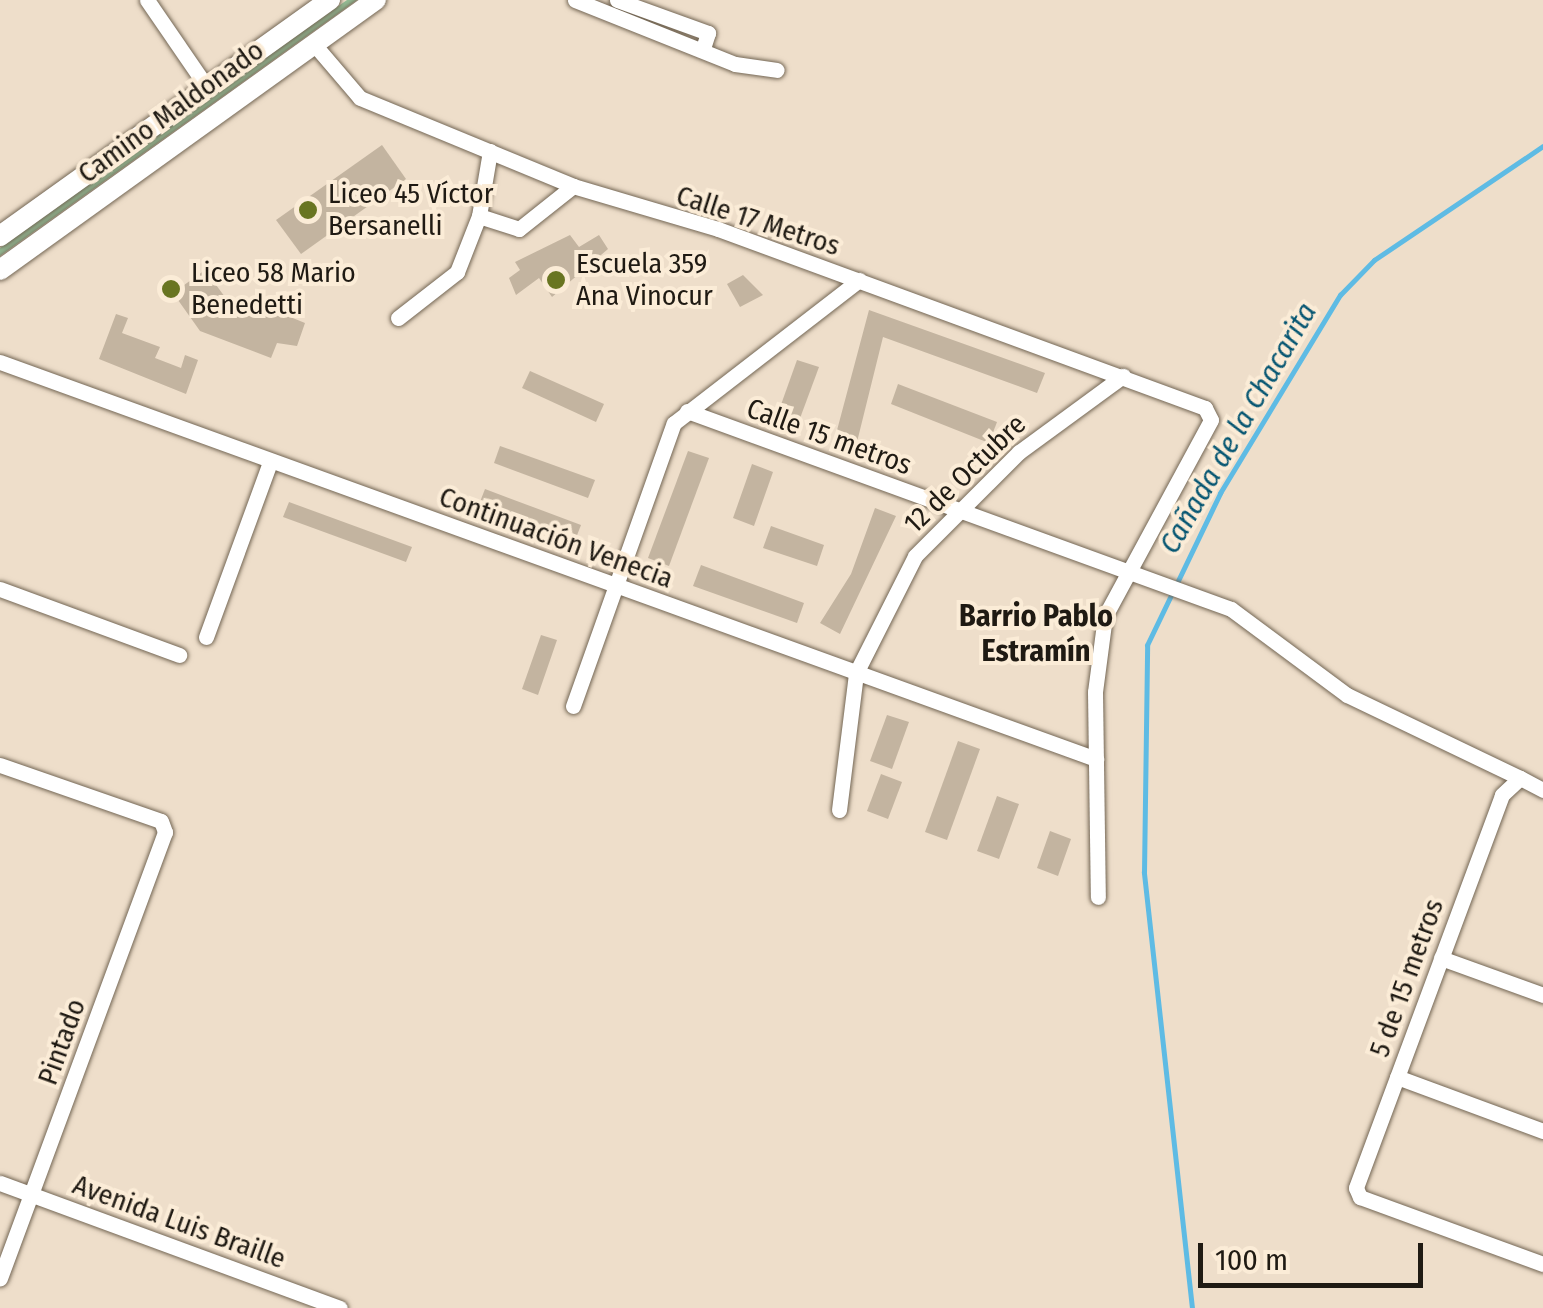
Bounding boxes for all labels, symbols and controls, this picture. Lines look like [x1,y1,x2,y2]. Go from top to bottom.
street label: Camino Maldonado [72,33,270,191]
place label: Liceo 45 Víctor Bersanelli [328,177,494,243]
street label: Calle 17 Metros [672,179,844,263]
marker: Liceo 45 Víctor Bersanelli [297,199,319,221]
place label: Escuela 359 Ana Vinocur [576,247,713,313]
place label: Liceo 58 Mario Benedetti [191,256,356,322]
marker: Escuela 359 Ana Vinocur [545,269,567,291]
marker: Liceo 58 Mario Benedetti [160,278,182,300]
water label: Cañada de la Chacarita [1151,296,1325,560]
street label: Calle 15 metros [742,392,916,482]
street label: 12 de Octubre [897,408,1033,540]
street label: Continuación Venecia [435,480,677,596]
district label: Barrio Pablo Estramín [959,598,1113,668]
street label: 5 de 15 metros [1363,895,1451,1061]
street label: Pintado [31,994,93,1090]
street label: Avenida Luis Braille [68,1168,290,1276]
scale bar [1203,1223,1428,1285]
text: 100 m [1215,1242,1288,1278]

